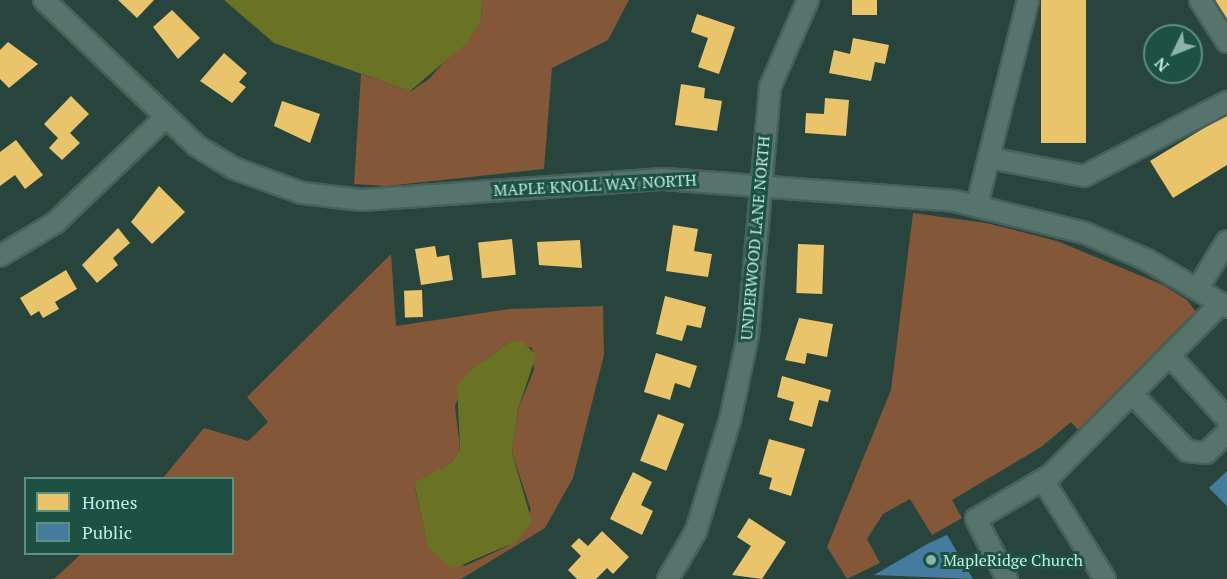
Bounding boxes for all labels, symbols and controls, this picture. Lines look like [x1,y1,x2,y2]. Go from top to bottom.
north arrow [1143,24,1203,84]
text: N [1149,53,1173,77]
street label: UNDERWOOD LANE NORTH [737,135,773,341]
street label: MAPLE KNOLL WAY NORTH [493,170,697,200]
legend [24,477,234,555]
text: Homes [82,490,137,514]
text: Public [82,520,132,544]
place label: MapleRidge Church [943,550,1083,570]
marker: MapleRidge Church [924,553,938,567]

